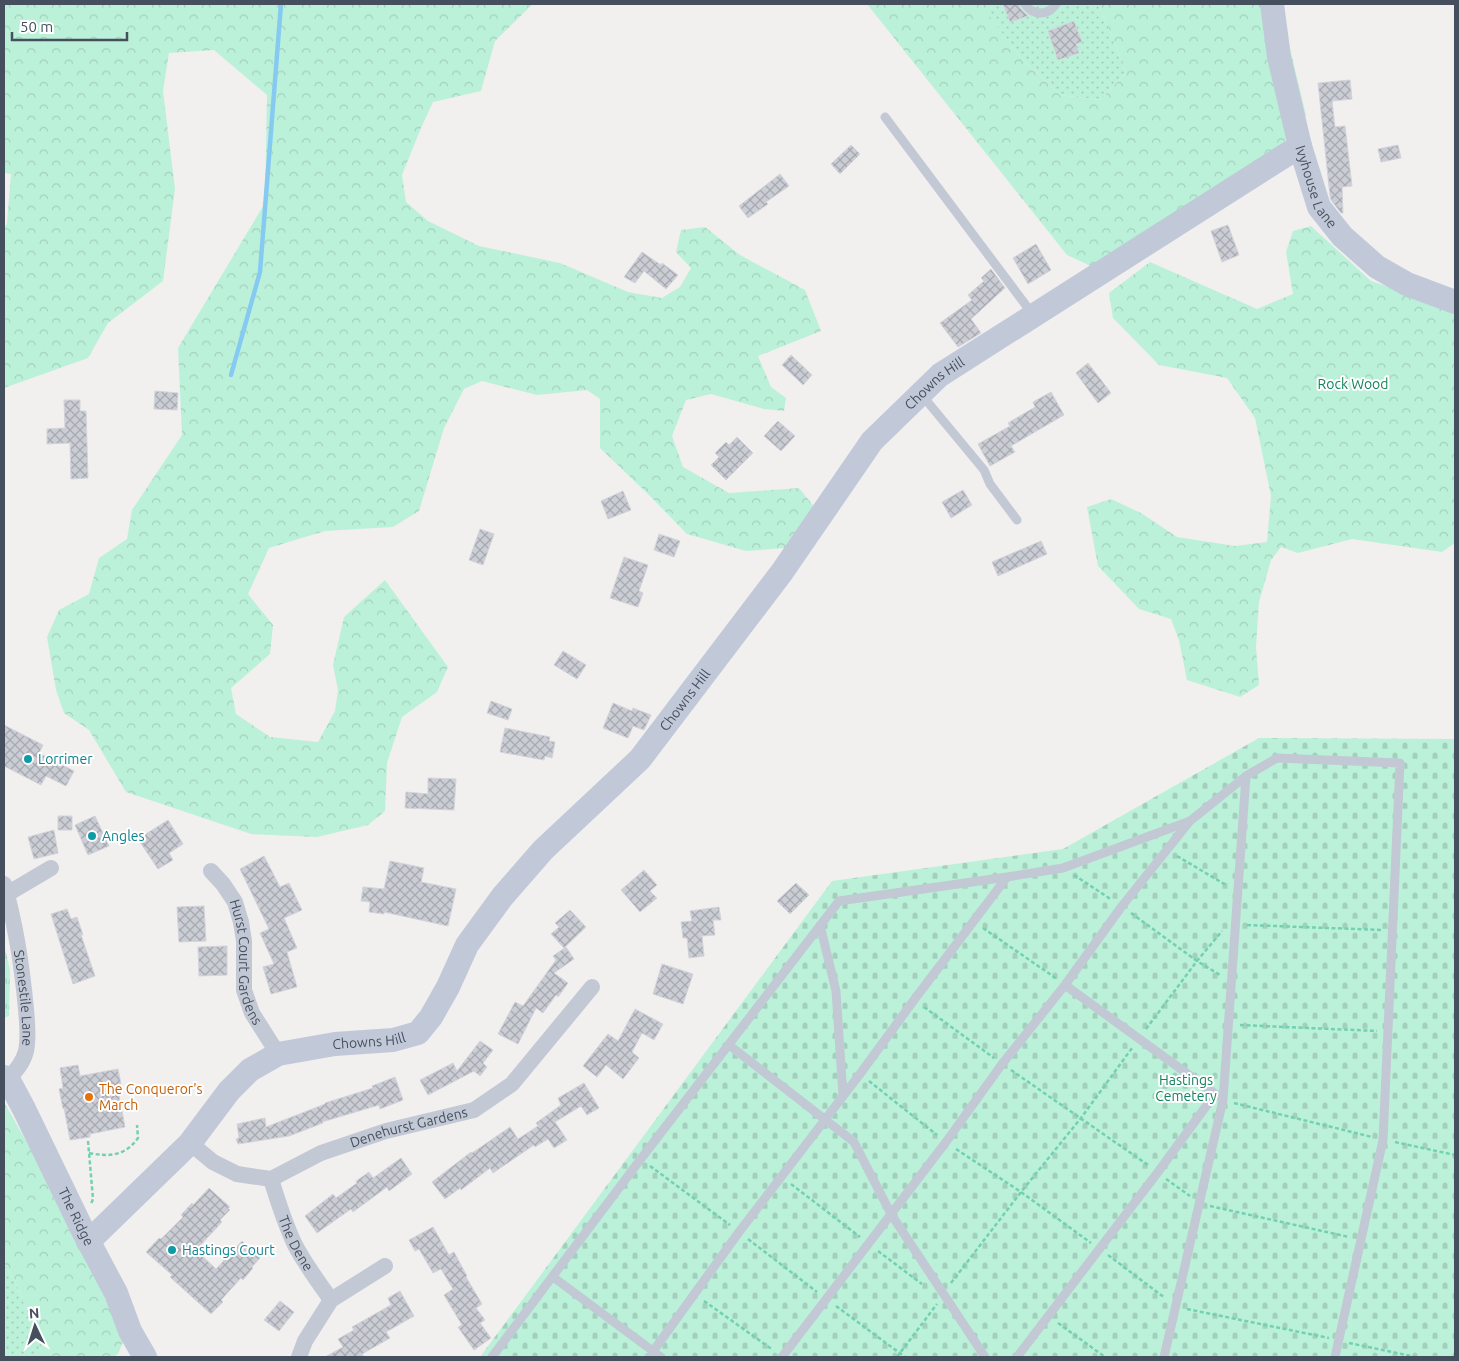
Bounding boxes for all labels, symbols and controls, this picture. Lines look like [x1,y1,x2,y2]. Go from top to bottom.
scale bar [12,10,128,42]
text: 50 m [20,18,53,35]
street label: Ivyhouse Lane [1292,143,1341,231]
street label: Chowns Hill [901,353,968,413]
park label: Rock Wood [1318,376,1388,392]
street label: Chowns Hill [656,666,714,734]
place label: Lorrimer [38,751,93,767]
marker: Lorrimer [22,753,34,765]
place label: Angles [102,828,145,844]
marker: Angles [86,830,98,842]
street label: Hurst Court Gardens [227,897,265,1028]
street label: Stonestile Lane [11,949,36,1047]
street label: Chowns Hill [332,1029,408,1052]
park label: Hastings Cemetery [1155,1072,1217,1104]
place label: The Conqueror's March [99,1081,203,1113]
marker: The Conqueror's March [83,1091,95,1103]
street label: Denehurst Gardens [348,1104,469,1151]
street label: The Ridge [55,1185,97,1248]
street label: The Dene [276,1213,317,1274]
place label: Hastings Court [182,1242,275,1258]
marker: Hastings Court [166,1244,178,1256]
north arrow [10,1301,60,1351]
text: N [28,1305,40,1321]

